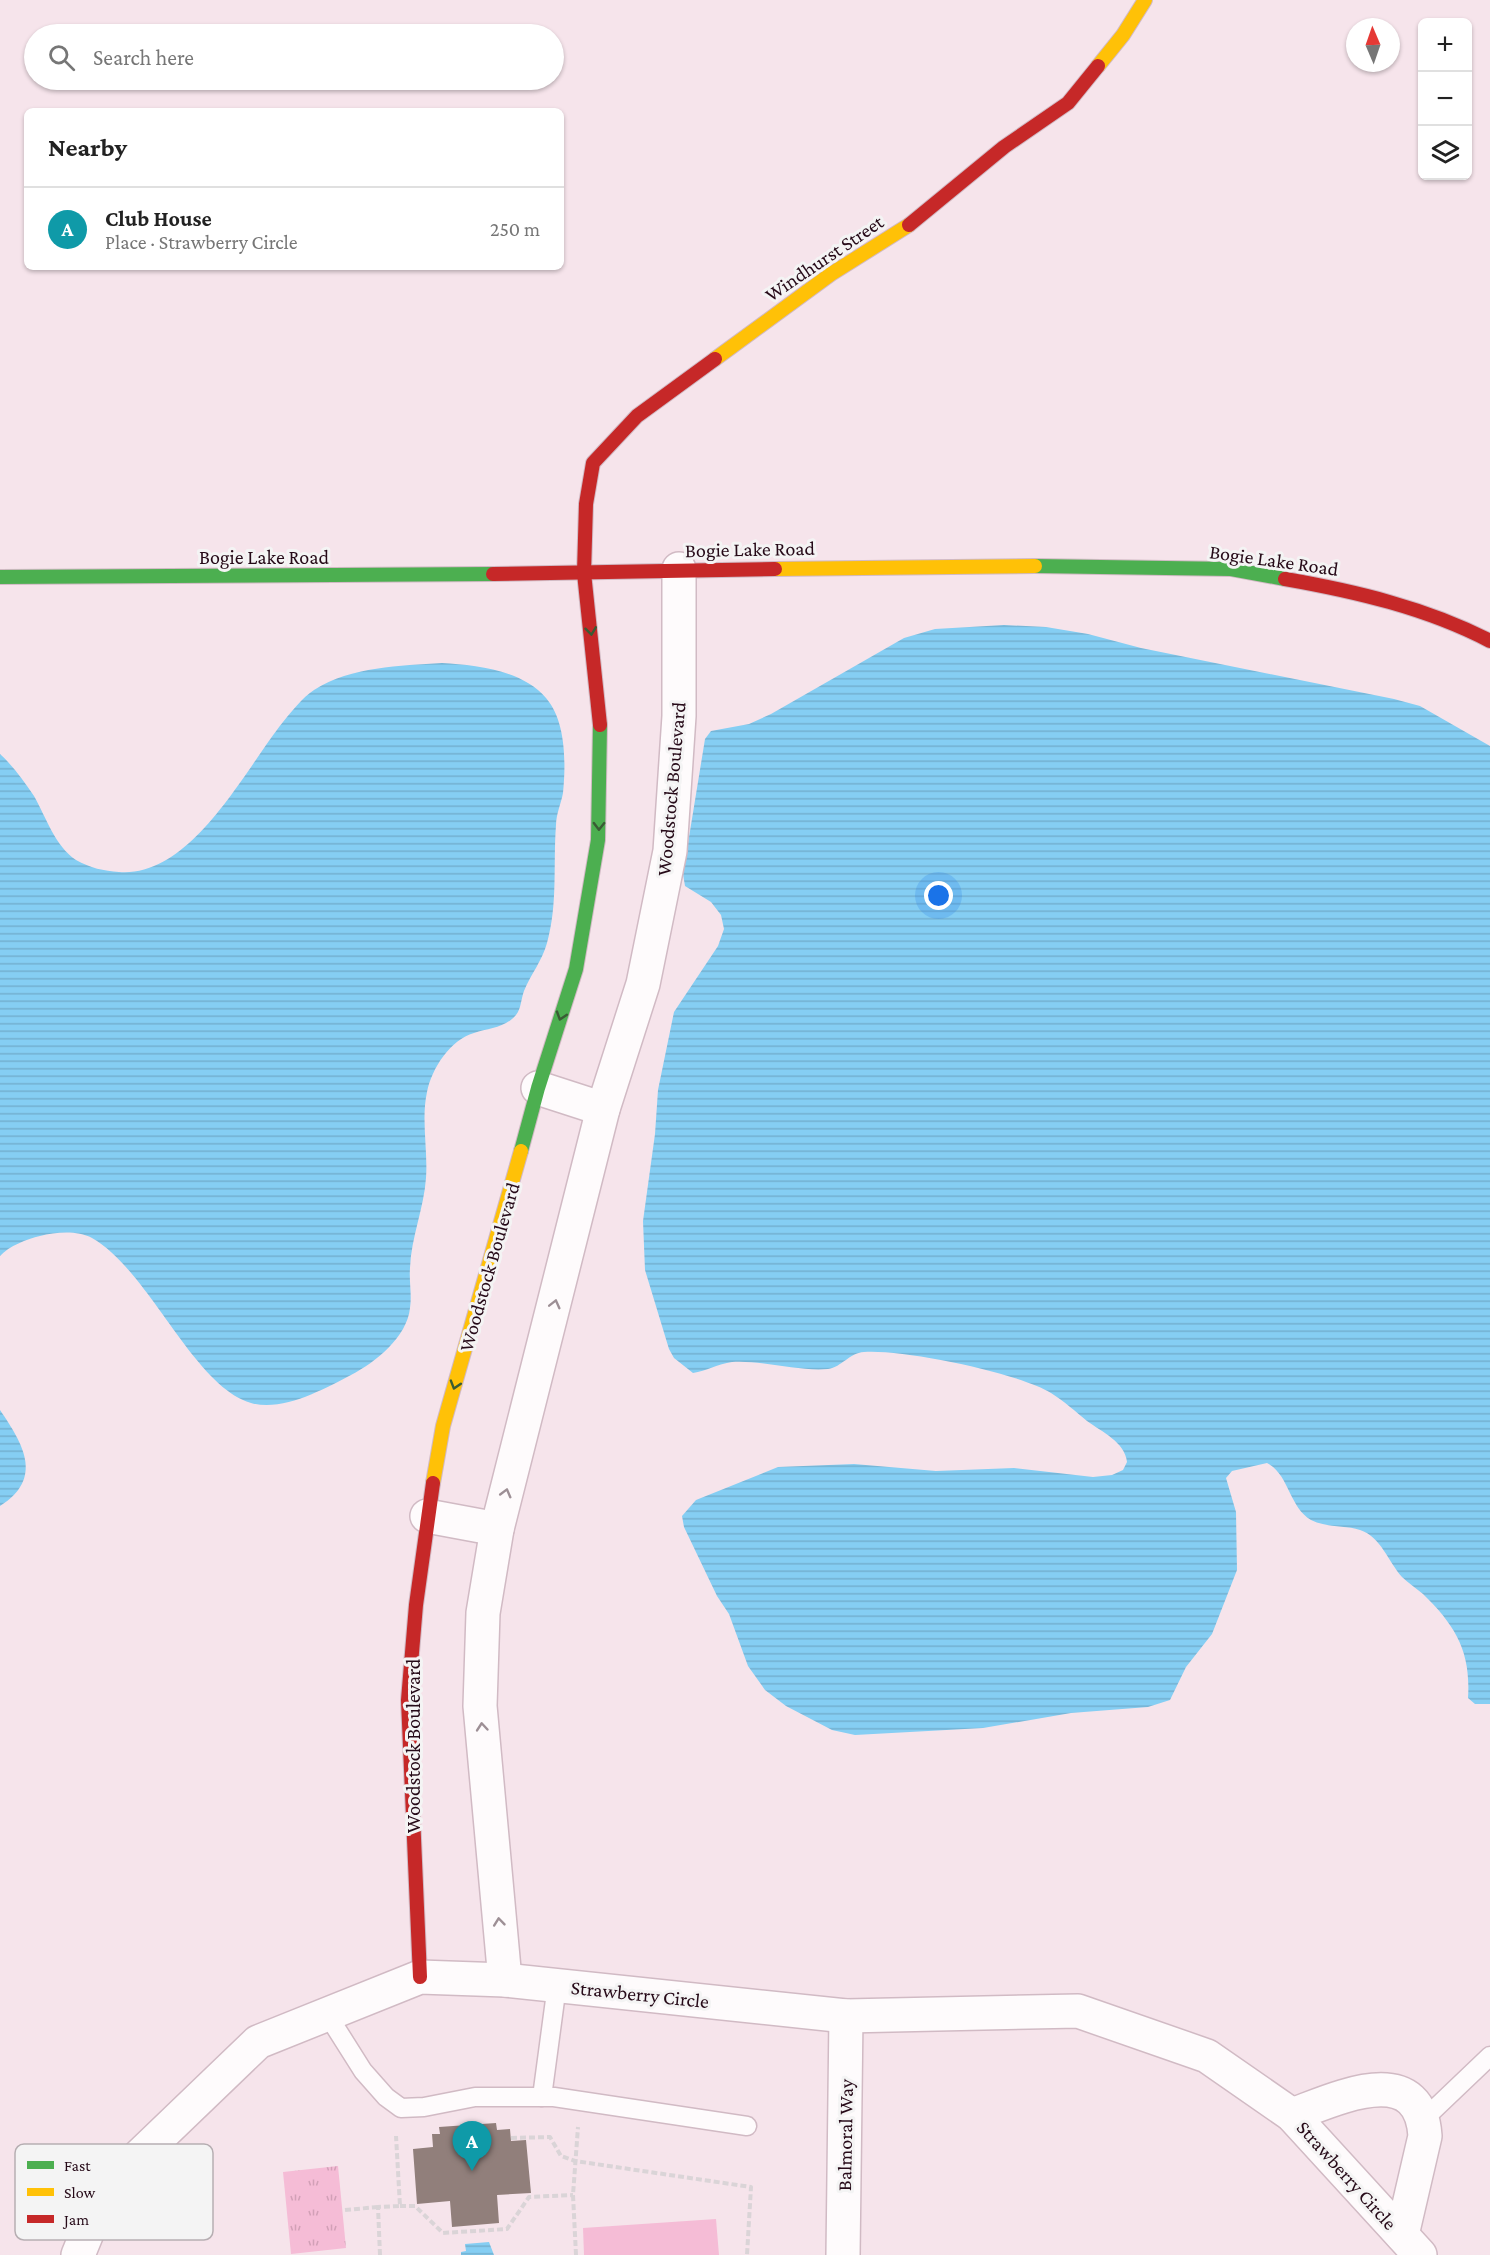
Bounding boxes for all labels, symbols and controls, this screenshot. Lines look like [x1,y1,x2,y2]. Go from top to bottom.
north arrow [1346,18,1400,72]
map controls [1418,18,1472,180]
button: + [1418,18,1472,72]
search box [24,24,564,90]
icon: search [45,41,78,74]
text: Search here [93,45,194,70]
button: − [1418,72,1472,126]
button: layers [1418,126,1472,180]
text: Nearby [48,133,127,162]
text: Club House [105,206,212,231]
street label: Windhurst Street [761,210,888,306]
text: A [62,218,73,240]
text: 250 m [490,218,540,240]
text: Place · Strawberry Circle [105,231,298,253]
street label: Bogie Lake Road [685,537,816,562]
street label: Bogie Lake Road [1208,540,1340,581]
street label: Bogie Lake Road [199,546,329,569]
one-way arrow [584,626,596,636]
street label: Woodstock Boulevard [652,701,690,877]
one-way arrow [592,821,605,830]
your location [924,881,953,910]
one-way arrow [556,1010,568,1021]
street label: Woodstock Boulevard [454,1180,524,1354]
one-way arrow [548,1299,561,1309]
one-way arrow [450,1379,462,1390]
one-way arrow [499,1488,512,1498]
street label: Woodstock Boulevard [402,1658,424,1833]
one-way arrow [476,1723,489,1732]
one-way arrow [493,1917,506,1926]
street label: Strawberry Circle [570,1976,710,2013]
street label: Balmoral Way [833,2078,858,2191]
street label: Strawberry Circle [1292,2116,1402,2235]
pin: A [452,2122,492,2171]
legend [15,2144,213,2240]
text: Fast [64,2157,91,2174]
text: Slow [64,2184,96,2201]
text: Jam [62,2211,89,2229]

